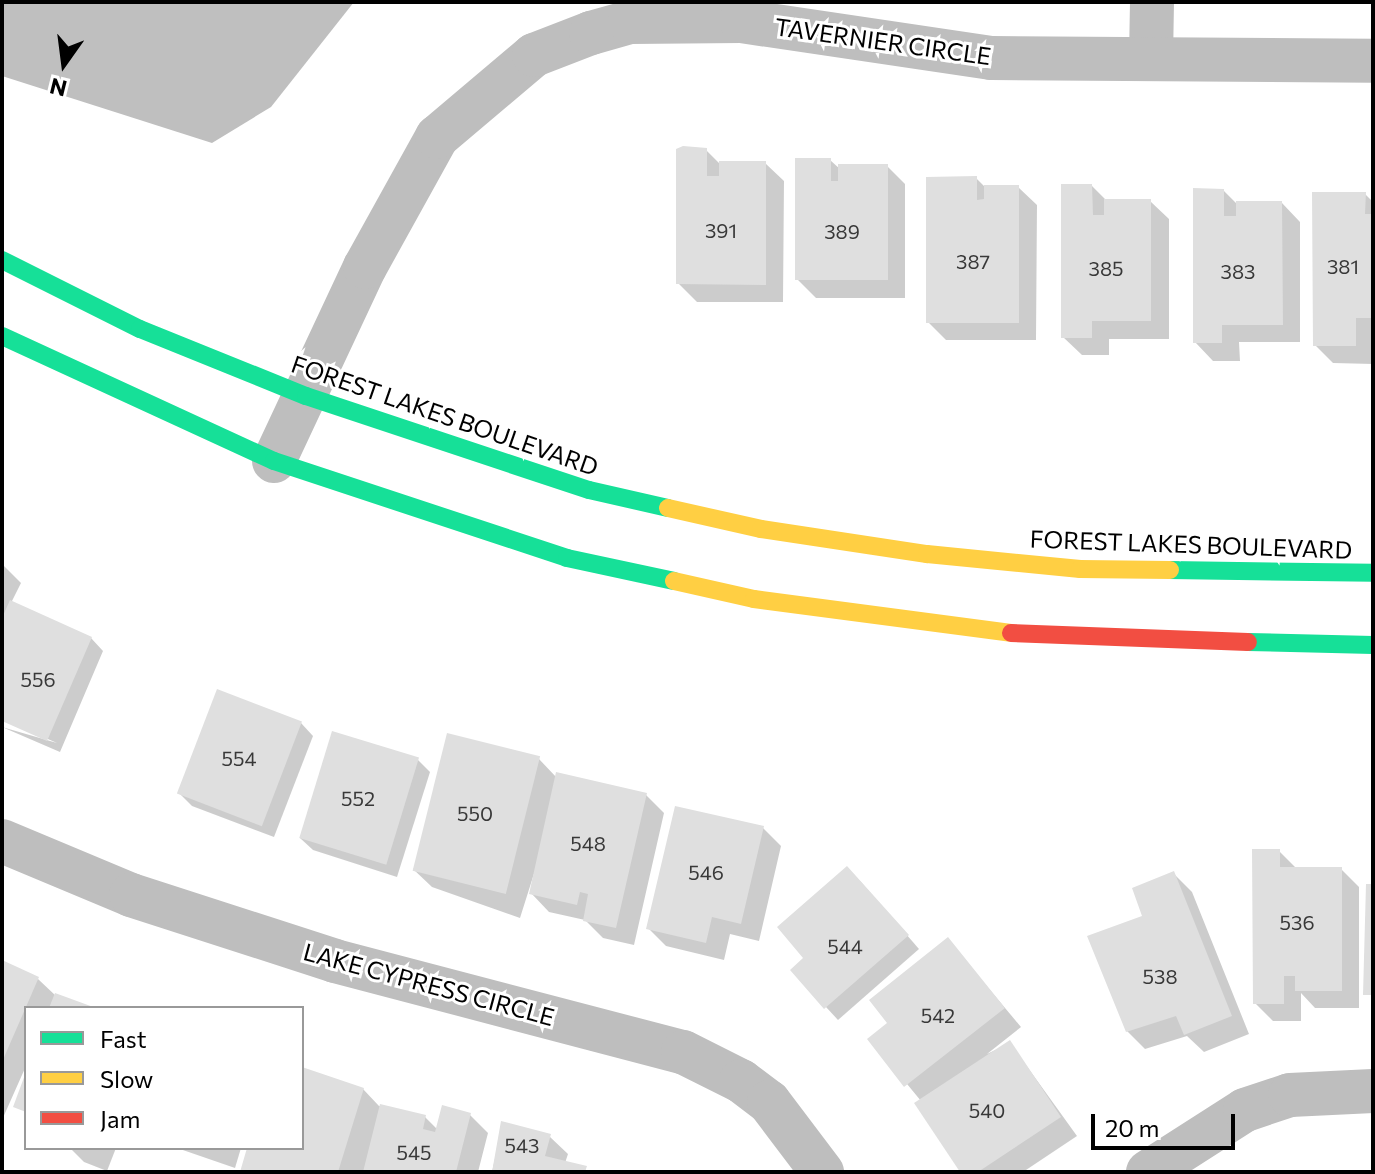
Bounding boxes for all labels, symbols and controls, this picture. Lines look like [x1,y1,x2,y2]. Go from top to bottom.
street label: TAVERNIER CIRCLE [773,12,993,70]
north arrow [24,24,104,104]
text: N [47,73,69,103]
house number: 391 [705,218,737,242]
house number: 389 [824,219,860,243]
house number: 387 [956,249,990,273]
house number: 381 [1327,254,1359,278]
house number: 385 [1088,256,1124,280]
house number: 383 [1221,259,1255,283]
street label: FOREST LAKES BOULEVARD [288,349,602,481]
street label: FOREST LAKES BOULEVARD [1029,524,1353,564]
house number: 556 [20,667,56,691]
house number: 554 [222,746,256,770]
house number: 552 [341,786,375,810]
house number: 550 [457,801,493,825]
house number: 548 [570,831,606,855]
house number: 546 [688,860,724,884]
house number: 536 [1279,910,1315,934]
house number: 544 [827,934,863,958]
street label: LAKE CYPRESS CIRCLE [300,937,558,1031]
house number: 538 [1142,964,1178,988]
house number: 542 [921,1003,955,1027]
legend [24,1006,304,1150]
text: Fast [100,1024,147,1053]
text: Slow [100,1064,153,1093]
house number: 540 [969,1098,1005,1122]
scale bar [1095,1098,1239,1148]
text: Jam [100,1104,140,1133]
text: 20 m [1105,1113,1159,1142]
house number: 543 [505,1133,539,1157]
house number: 545 [397,1140,431,1164]

